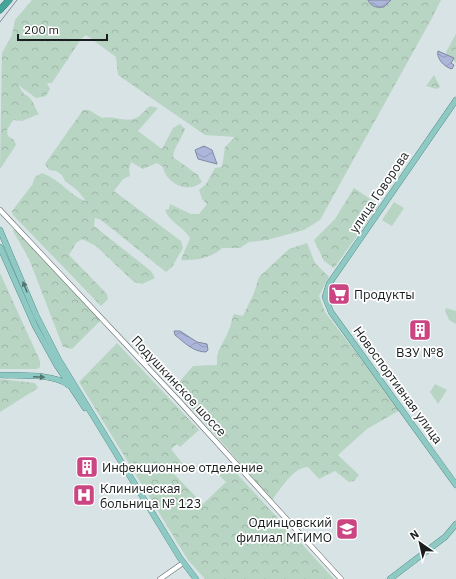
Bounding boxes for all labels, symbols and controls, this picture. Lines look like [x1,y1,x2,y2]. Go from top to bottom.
scale bar [18,16,107,42]
text: 200 m [24,22,59,37]
street label: улица Говорова [345,148,413,236]
one-way arrow [22,280,28,292]
supermarket icon: Продукты [326,281,352,307]
place label: Продукты [354,286,415,303]
building icon: ВЗУ №8 [407,317,433,343]
street label: Новоспортивная улица [350,323,446,447]
street label: Подушкинское шоссе [128,332,230,440]
place label: ВЗУ №8 [396,344,444,361]
one-way arrow [33,374,46,380]
building icon: Инфекционное отделение [74,454,100,480]
place label: Инфекционное отделение [102,459,263,476]
place label: Клиническая больница № 123 [100,480,202,512]
hospital icon: Клиническая больница № 123 [71,482,97,508]
place label: Одинцовский филиал МГИМО [236,514,332,546]
school or university icon: Одинцовский филиал МГИМО [334,516,360,542]
north arrow [400,523,440,563]
text: N [407,527,422,543]

